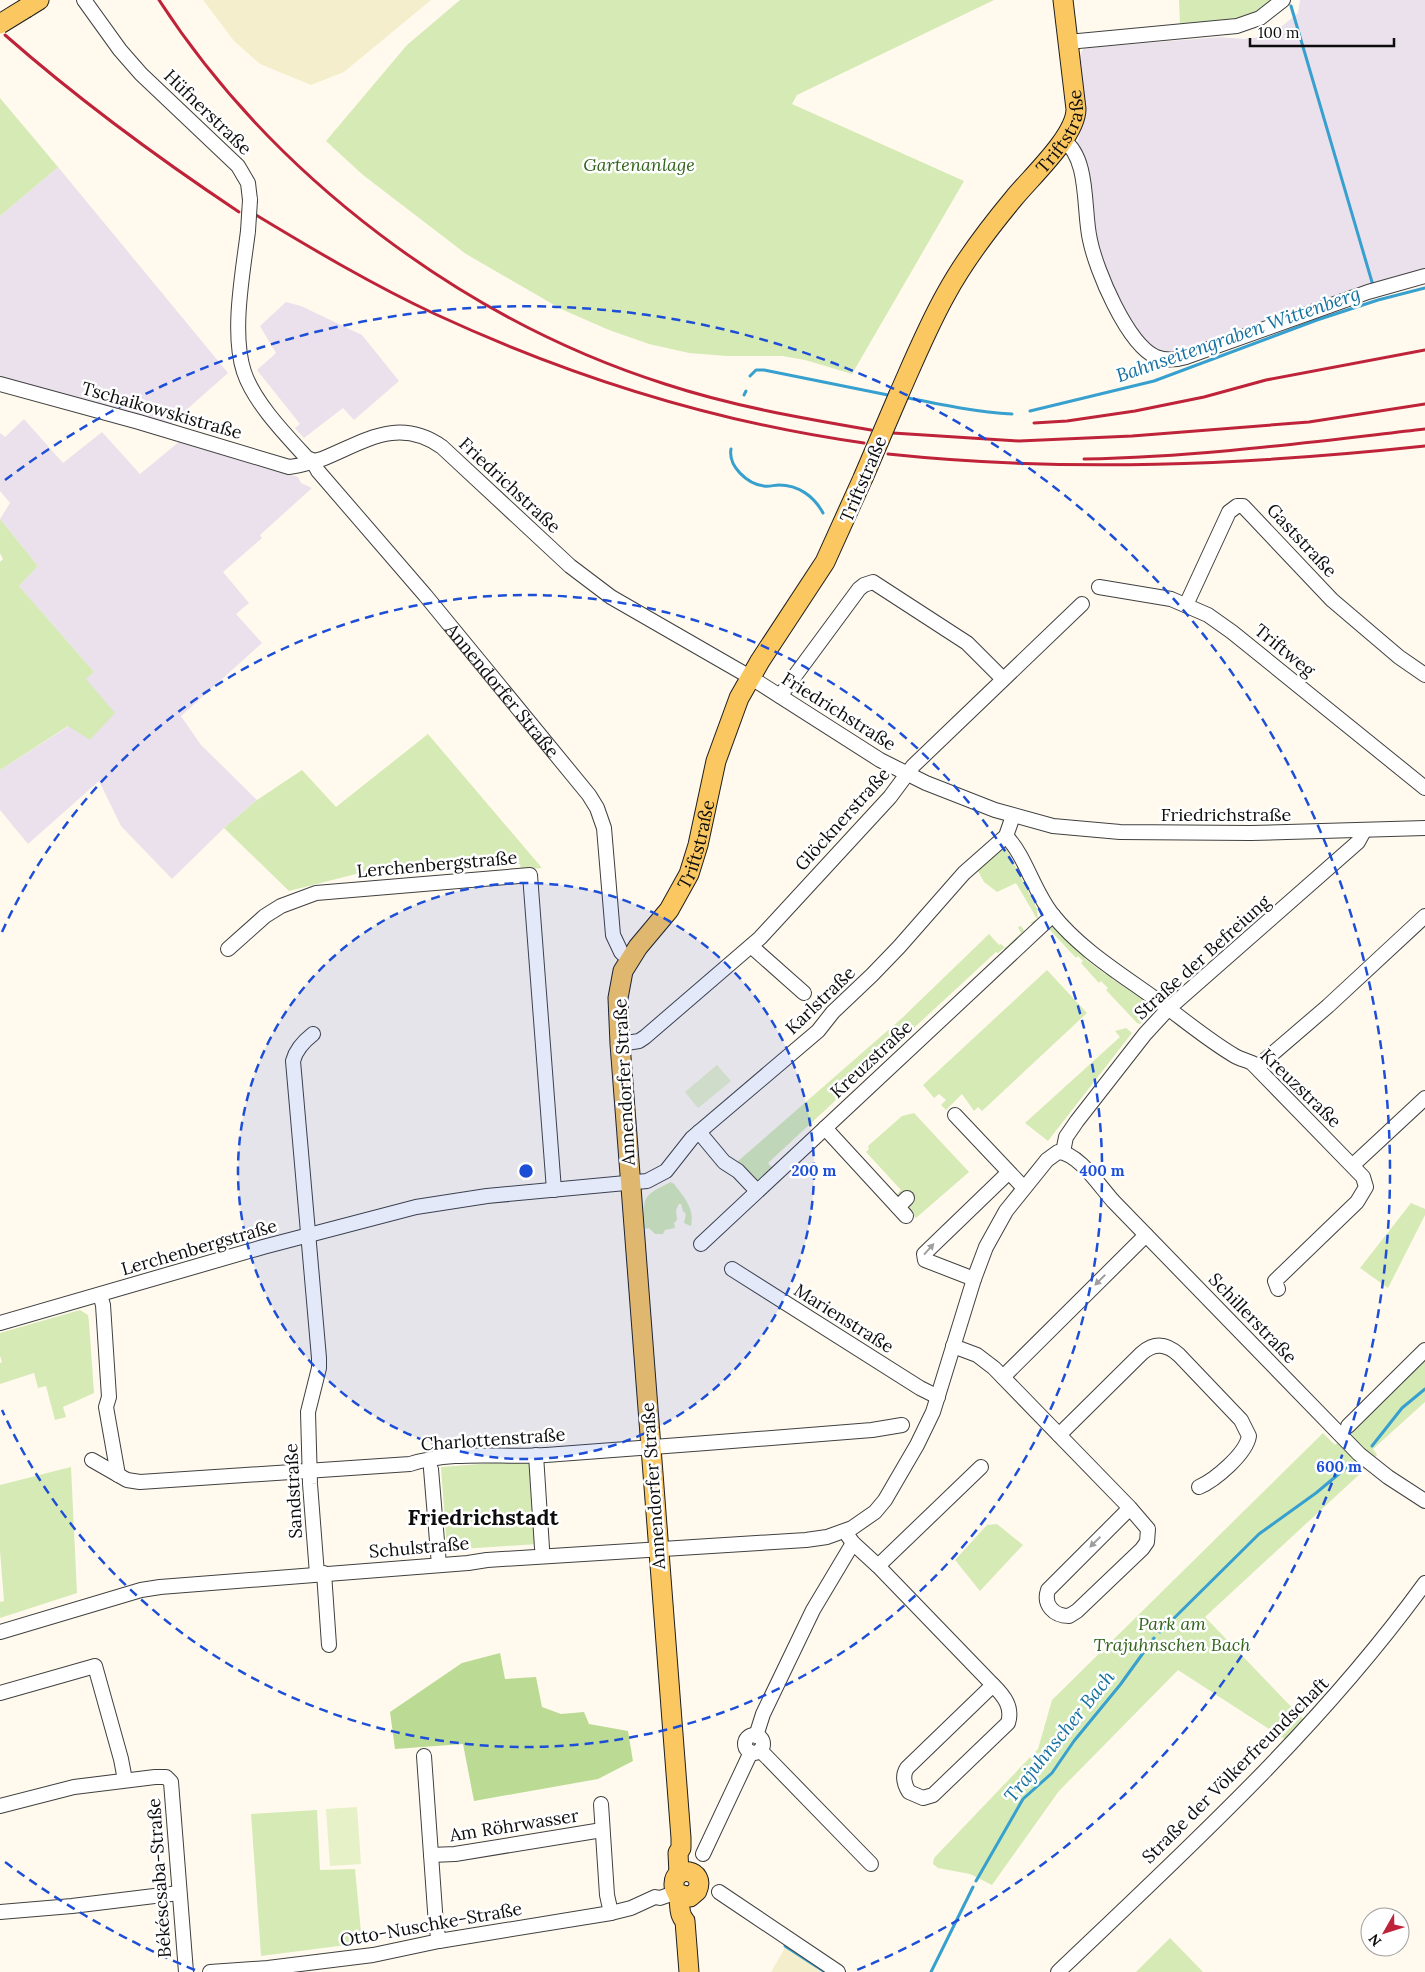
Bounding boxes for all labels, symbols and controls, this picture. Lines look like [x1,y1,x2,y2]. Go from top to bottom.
scale bar [1250,15,1394,47]
text: 100 m [1258,23,1299,42]
street label: Hüfnerstraße [159,64,257,160]
street label: Triftstraße [1030,88,1088,178]
park label: Gartenanlage [583,153,695,176]
water label: Bahnseitengraben Wittenberg [1113,281,1363,387]
street label: Tschaikowskistraße [79,376,245,444]
street label: Friedrichstraße [454,432,566,538]
street label: Triftstraße [835,432,892,526]
street label: Gaststraße [1262,498,1342,582]
street label: Annendorfer Straße [440,617,565,762]
street label: Triftweg [1250,619,1321,682]
street label: Friedrichstraße [778,667,901,755]
street label: Glöcknerstraße [790,762,895,875]
street label: Triftstraße [672,797,719,893]
street label: Friedrichstraße [1161,803,1291,826]
street label: Lerchenbergstraße [356,846,518,882]
street label: Straße der Befreiung [1129,889,1275,1024]
street label: Karlstraße [780,961,860,1039]
street label: Annendorfer Straße [608,998,640,1167]
street label: Kreuzstraße [825,1015,917,1103]
street label: Kreuzstraße [1256,1044,1347,1133]
text: 200 m [792,1161,837,1180]
text: 400 m [1079,1161,1125,1180]
centre of rings [517,1162,535,1180]
street label: Lerchenbergstraße [118,1214,280,1280]
one-way arrow [924,1243,935,1256]
street label: Schillerstraße [1204,1268,1302,1368]
one-way arrow [1094,1274,1106,1286]
street label: Marienstraße [790,1278,898,1358]
street label: Annendorfer Straße [636,1402,670,1571]
street label: Charlottenstraße [420,1422,566,1456]
street label: Sandstraße [279,1443,307,1539]
text: 600 m [1316,1457,1362,1476]
district label: Friedrichstadt [407,1503,559,1531]
street label: Schulstraße [368,1531,470,1563]
one-way arrow [1090,1536,1102,1548]
park label: Park am Trajuhnschen Bach [1093,1612,1251,1656]
water label: Trajuhnscher Bach [998,1665,1120,1807]
street label: Straße der Völkerfreundschaft [1137,1672,1333,1868]
street label: Békéscsaba-Straße [142,1797,176,1959]
street label: Am Röhrwasser [447,1803,580,1847]
street label: Otto-Nuschke-Straße [338,1897,524,1951]
north arrow [1360,1907,1410,1957]
text: N [1364,1930,1385,1950]

